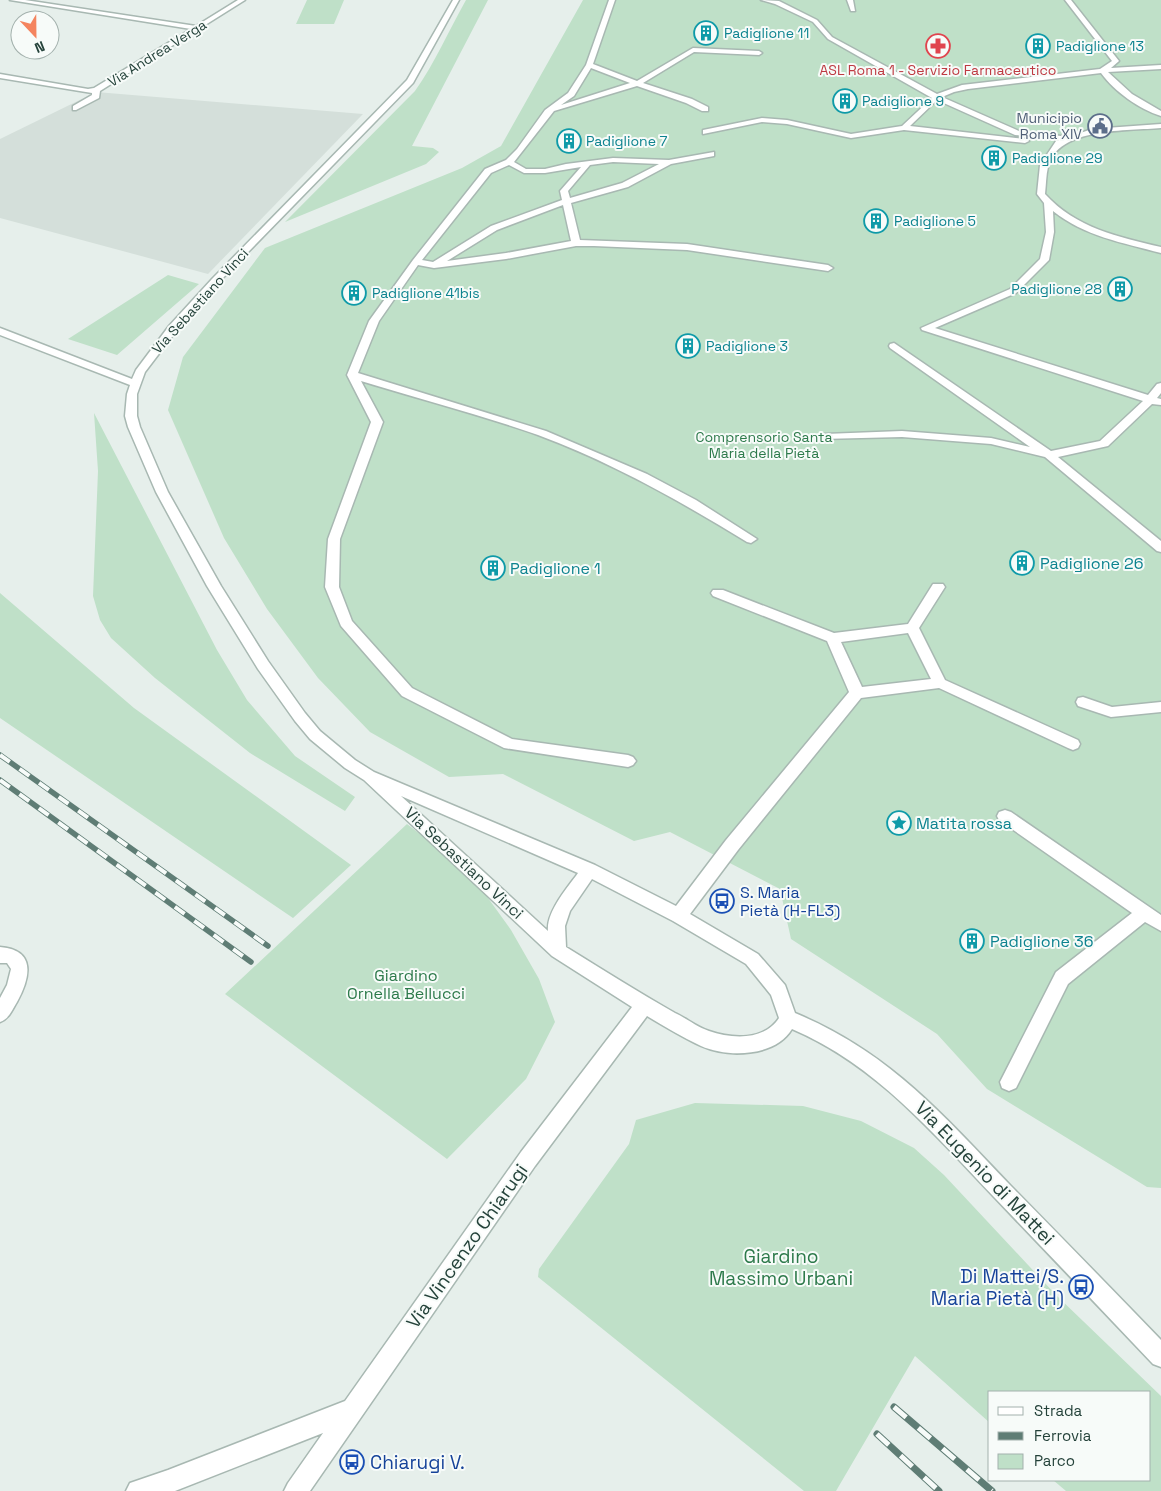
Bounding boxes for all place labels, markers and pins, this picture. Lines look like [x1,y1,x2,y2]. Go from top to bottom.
building icon: Padiglione 11 [693,20,719,46]
place label: Padiglione 11 [724,24,809,42]
pharmacy icon: ASL Roma 1 - Servizio Farmaceutico [925,33,951,59]
building icon: Padiglione 13 [1025,33,1051,59]
place label: Padiglione 13 [1056,37,1144,55]
place label: ASL Roma 1 - Servizio Farmaceutico [820,61,1056,79]
building icon: Padiglione 9 [832,88,858,114]
place label: Padiglione 9 [862,92,944,110]
place label: Municipio Roma XIV [1016,109,1082,143]
public building icon: Municipio Roma XIV [1087,113,1113,139]
building icon: Padiglione 7 [556,128,582,154]
place label: Padiglione 7 [586,132,668,150]
building icon: Padiglione 29 [981,145,1007,171]
place label: Padiglione 29 [1012,149,1103,167]
building icon: Padiglione 5 [863,208,889,234]
place label: Padiglione 5 [894,212,976,230]
building icon: Padiglione 28 [1107,276,1133,302]
building icon: Padiglione 41bis [341,280,367,306]
place label: Padiglione 28 [1011,280,1102,298]
place label: Padiglione 41bis [372,284,480,302]
building icon: Padiglione 3 [675,333,701,359]
place label: Padiglione 3 [706,337,788,355]
building icon: Padiglione 26 [1009,550,1035,576]
place label: Padiglione 26 [1040,553,1143,574]
building icon: Padiglione 1 [480,555,506,581]
place label: Padiglione 1 [510,558,601,579]
place icon: Matita rossa [886,810,912,836]
place label: Matita rossa [916,813,1012,834]
place label: S. Maria Pietà (H-FL3) [740,882,840,921]
bus stop icon: S. Maria Pietà (H-FL3) [709,888,735,914]
building icon: Padiglione 36 [959,928,985,954]
place label: Padiglione 36 [990,931,1094,952]
place label: Di Mattei/S. Maria Pietà (H) [931,1264,1064,1311]
bus stop icon: Di Mattei/S. Maria Pietà (H) [1068,1274,1094,1300]
bus stop icon: Chiarugi V. [339,1449,365,1475]
place label: Chiarugi V. [370,1450,465,1475]

